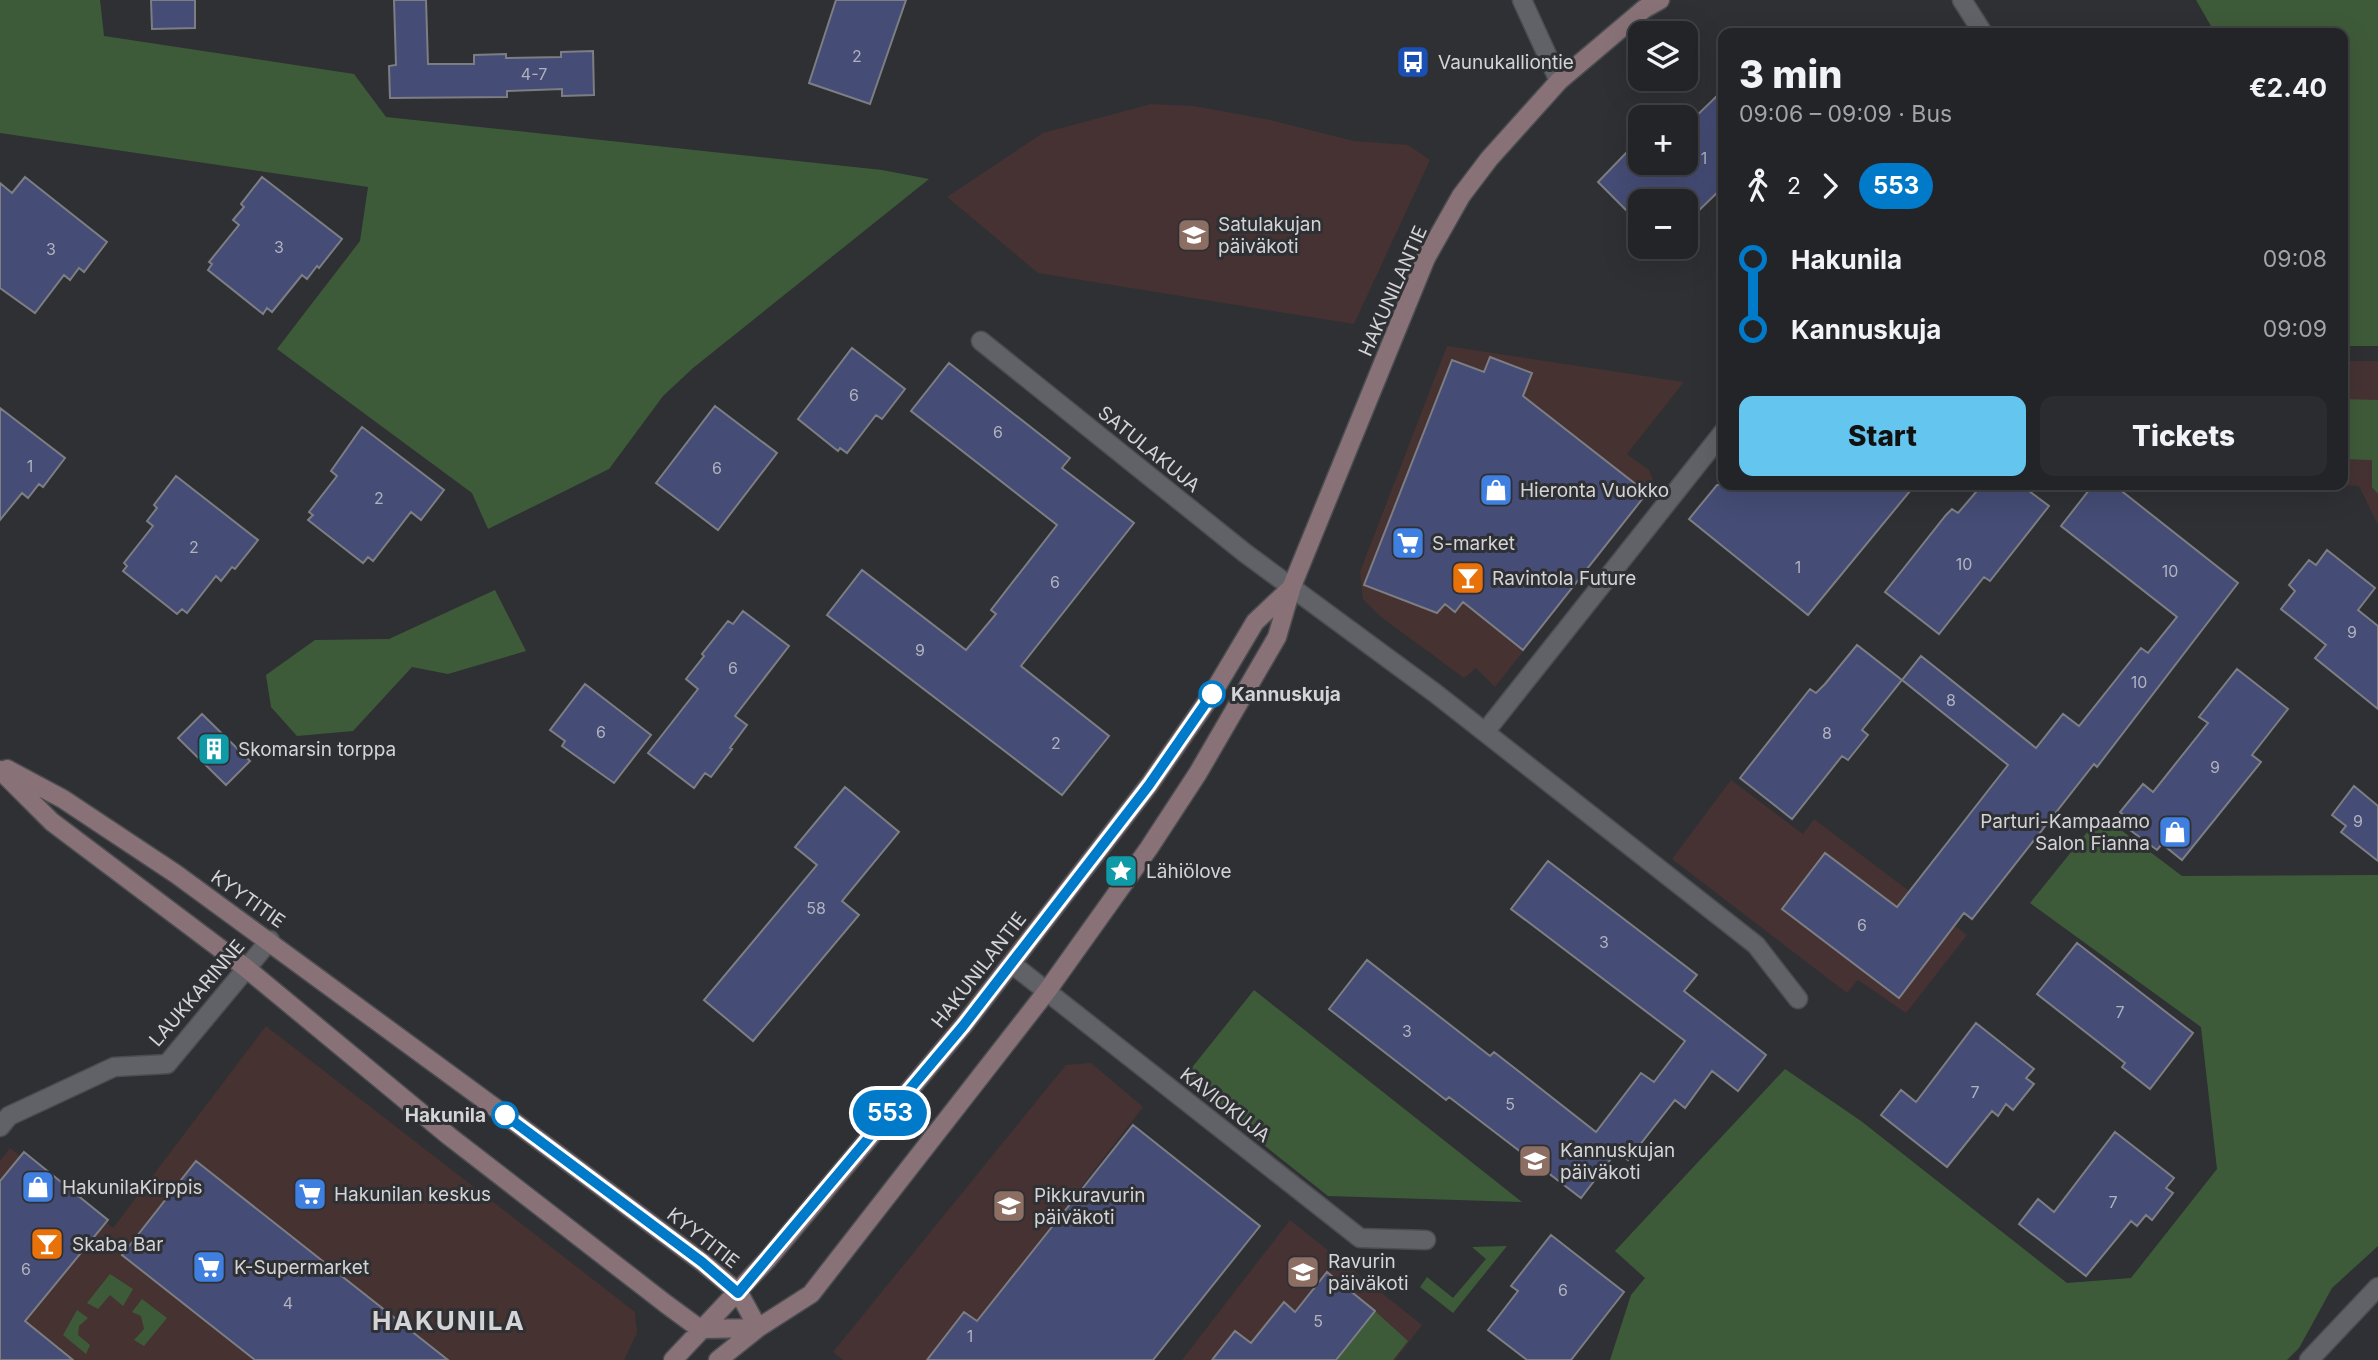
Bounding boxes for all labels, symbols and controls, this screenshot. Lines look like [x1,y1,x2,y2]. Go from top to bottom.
map controls [1628,21,1698,259]
button: layers [1628,21,1698,91]
bus stop icon: Vaunukalliontie [1394,43,1432,81]
house number: 2 [852,46,862,66]
place label: Vaunukalliontie [1438,51,1574,74]
text: 3 min [1739,51,1842,97]
house number: 4-7 [521,64,547,84]
text: €2.40 [2249,72,2327,103]
text: 09:06 – 09:09 · Bus [1739,100,1952,128]
button: + [1628,105,1698,175]
house number: 1 [1701,148,1707,168]
icon: walk [1739,167,1777,205]
icon: forward [1811,167,1849,205]
text: 553 [1873,171,1919,200]
text: 2 [1787,172,1801,200]
button: − [1628,189,1698,259]
place label: Satulakujan päiväkoti [1218,213,1322,258]
school or university icon: Satulakujan päiväkoti [1175,216,1213,254]
street label: HAKUNILANTIE [1354,222,1432,360]
house number: 3 [274,237,284,257]
house number: 3 [46,239,56,259]
text: Hakunila [1791,244,1902,275]
text: 09:08 [2263,245,2327,273]
text: Kannuskuja [1791,314,1941,345]
text: 09:09 [2263,315,2327,343]
house number: 6 [849,385,859,405]
button: Start [1739,396,2026,476]
button: Tickets [2040,396,2327,476]
street label: SATULAKUJA [1093,401,1205,497]
house number: 6 [993,422,1003,442]
house number: 1 [27,456,33,476]
house number: 6 [712,458,722,478]
shop icon: Hieronta Vuokko [1477,471,1515,509]
place label: Hieronta Vuokko [1520,479,1669,502]
house number: 2 [374,488,384,508]
supermarket icon: S-market [1389,524,1427,562]
place label: S-market [1432,532,1515,555]
house number: 2 [189,537,199,557]
house number: 10 [1956,554,1972,574]
house number: 1 [1795,557,1801,577]
bar icon: Ravintola Future [1449,559,1487,597]
house number: 10 [2162,561,2178,581]
place label: Ravintola Future [1492,567,1636,590]
house number: 6 [1050,572,1060,592]
house number: 9 [2347,622,2357,642]
house number: 9 [915,640,925,660]
house number: 6 [728,658,738,678]
house number: 10 [2131,672,2147,692]
marker: Kannuskuja [1199,681,1225,707]
place label: Kannuskuja [1231,683,1341,706]
house number: 8 [1946,690,1956,710]
house number: 6 [596,722,606,742]
house number: 8 [1822,723,1832,743]
building icon: Skomarsin torppa [195,730,233,768]
house number: 2 [1051,733,1061,753]
place label: Skomarsin torppa [238,738,396,761]
house number: 9 [2210,757,2220,777]
place label: Parturi-Kampaamo Salon Fianna [1980,810,2150,855]
house number: 9 [2353,811,2363,831]
shop icon: Parturi-Kampaamo Salon Fianna [2156,813,2194,851]
place icon: Lähiölove [1102,852,1140,890]
place label: Lähiölove [1146,860,1232,883]
street label: KYYTITIE [207,865,289,933]
house number: 58 [806,898,826,918]
street label: HAKUNILANTIE [927,908,1031,1032]
house number: 6 [1857,915,1867,935]
house number: 3 [1599,932,1609,952]
street label: LAUKKARINNE [144,935,250,1051]
house number: 7 [2115,1002,2125,1022]
house number: 3 [1402,1021,1412,1041]
street label: KAVIOKUJA [1175,1063,1275,1147]
house number: 7 [1970,1082,1980,1102]
line badge: 553 [850,1090,930,1136]
house number: 5 [1505,1094,1515,1114]
text: 553 [867,1098,913,1127]
marker: Hakunila [492,1102,518,1128]
place label: Hakunila [405,1104,486,1127]
place label: Kannuskujan päiväkoti [1560,1139,1675,1184]
school or university icon: Kannuskujan päiväkoti [1516,1142,1554,1180]
shop icon: HakunilaKirppis [19,1168,57,1206]
supermarket icon: Hakunilan keskus [291,1175,329,1213]
place label: HakunilaKirppis [62,1176,203,1199]
place label: Hakunilan keskus [334,1183,491,1206]
place label: Pikkuravurin päiväkoti [1034,1184,1146,1229]
school or university icon: Pikkuravurin päiväkoti [990,1187,1028,1225]
house number: 7 [2108,1192,2118,1212]
street label: KYYTITIE [662,1203,744,1273]
bar icon: Skaba Bar [28,1225,66,1263]
place label: Skaba Bar [72,1233,163,1256]
supermarket icon: K-Supermarket [190,1248,228,1286]
place label: Ravurin päiväkoti [1328,1250,1409,1295]
school or university icon: Ravurin päiväkoti [1284,1253,1322,1291]
place label: K-Supermarket [234,1256,369,1279]
house number: 6 [21,1259,31,1279]
house number: 6 [1558,1280,1568,1300]
house number: 4 [283,1293,293,1313]
district label: HAKUNILA [372,1305,526,1336]
house number: 5 [1313,1311,1323,1331]
house number: 1 [967,1326,973,1346]

